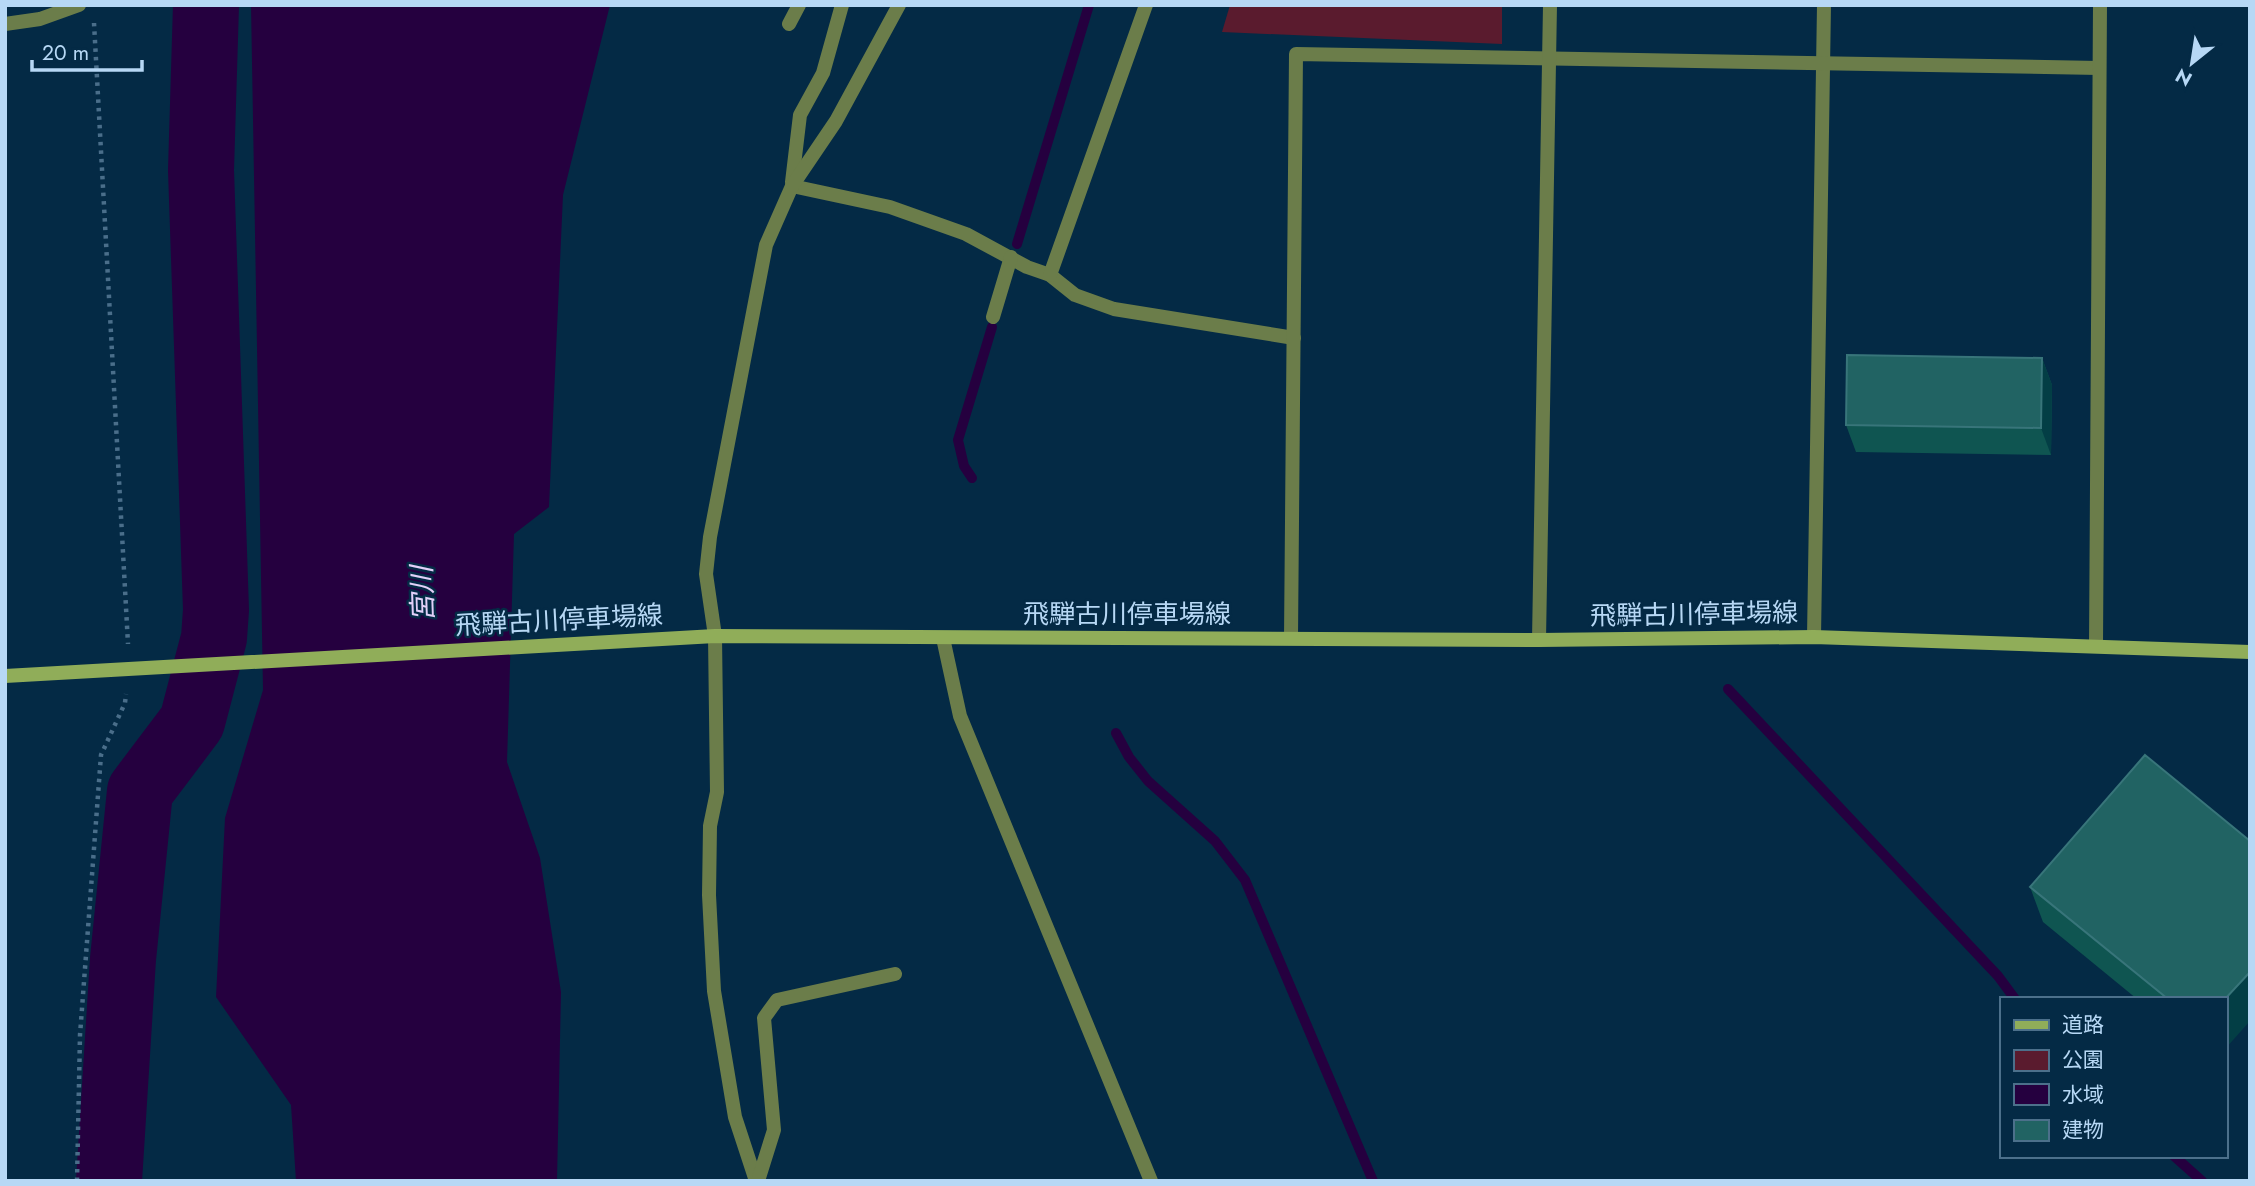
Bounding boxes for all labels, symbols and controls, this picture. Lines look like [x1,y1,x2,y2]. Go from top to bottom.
scale bar [32,28,142,72]
north arrow [2157,28,2227,98]
text: 20 m [42,38,89,68]
text: N [2170,62,2197,93]
water label: 宮川 [401,562,444,623]
street label: 飛騨古川停車場線 [1590,593,1798,635]
street label: 飛騨古川停車場線 [1023,595,1231,633]
street label: 飛騨古川停車場線 [454,596,664,644]
legend [2000,997,2227,1158]
text: 道路 [2062,1010,2104,1040]
text: 公園 [2062,1045,2104,1075]
text: 水域 [2062,1080,2104,1110]
text: 建物 [2062,1115,2104,1145]

